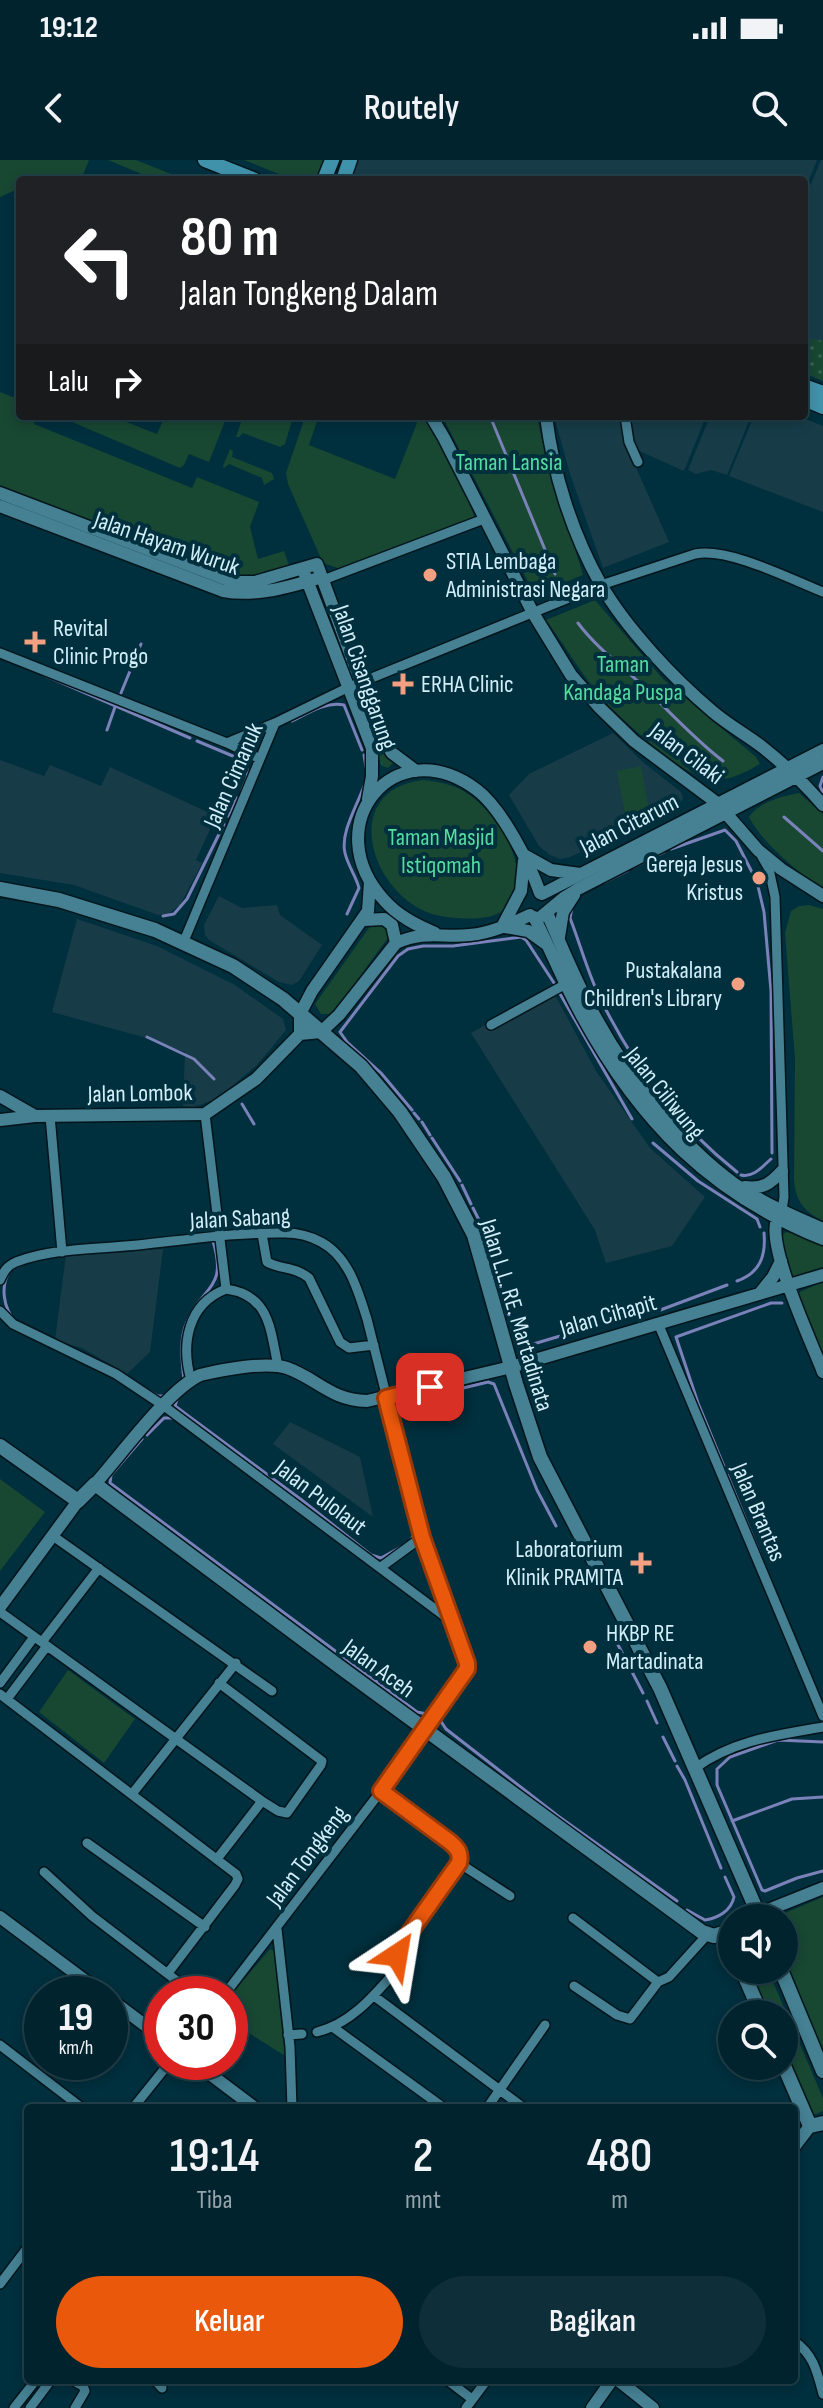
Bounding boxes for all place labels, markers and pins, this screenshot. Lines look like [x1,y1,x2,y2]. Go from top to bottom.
place label: STIA Lembaga Administrasi Negara [445,547,605,604]
marker: STIA Lembaga Administrasi Negara [421,566,439,584]
place label: Revital Clinic Progo [53,614,148,671]
marker: Revital Clinic Progo [24,631,46,653]
place label: ERHA Clinic [421,670,514,699]
marker: ERHA Clinic [392,673,414,695]
place label: Gereja Jesus Kristus [646,850,743,907]
marker: Gereja Jesus Kristus [750,869,768,887]
place label: Pustakalana Children's Library [584,956,722,1013]
marker: Pustakalana Children's Library [729,975,747,993]
pin [396,1353,464,1421]
place label: Laboratorium Klinik PRAMITA [505,1535,624,1592]
marker: Laboratorium Klinik PRAMITA [630,1552,652,1574]
place label: HKBP RE Martadinata [606,1619,704,1676]
marker: HKBP RE Martadinata [581,1638,599,1656]

